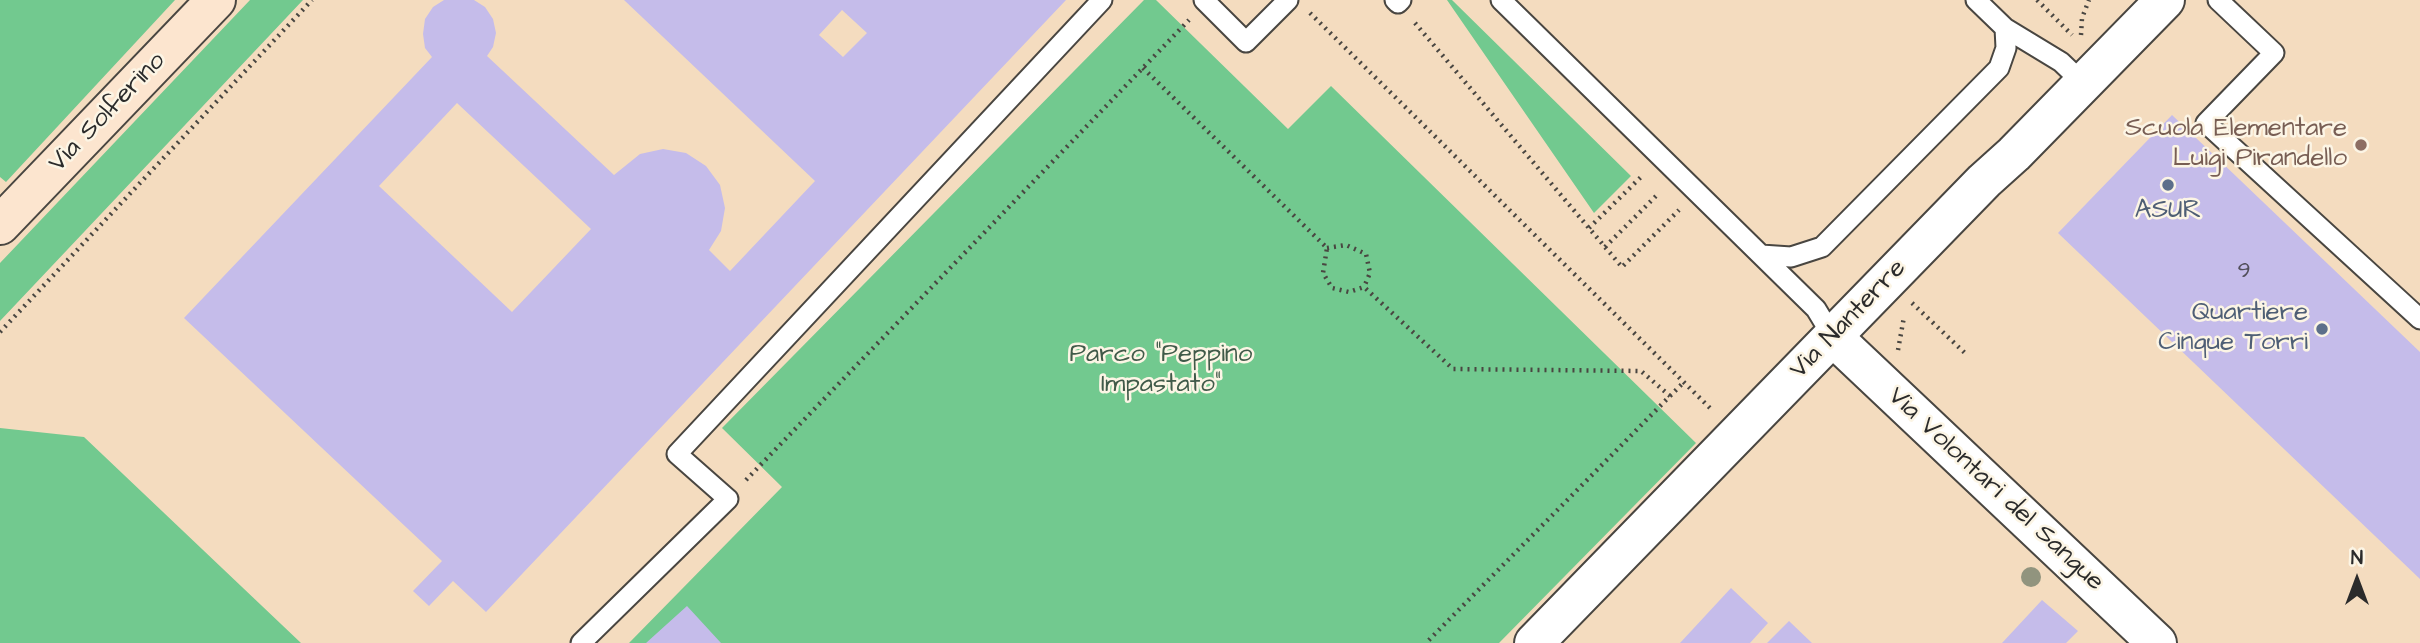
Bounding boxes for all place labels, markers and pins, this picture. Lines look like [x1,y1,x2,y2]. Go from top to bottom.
place label: Scuola Elementare Luigi Pirandello [2125,114,2347,176]
marker: Scuola Elementare Luigi Pirandello [2353,137,2369,153]
marker: ASUR [2160,177,2176,193]
place label: ASUR [2135,196,2201,228]
place label: Quartiere Cinque Torri [2158,298,2308,360]
marker: Quartiere Cinque Torri [2314,321,2330,337]

